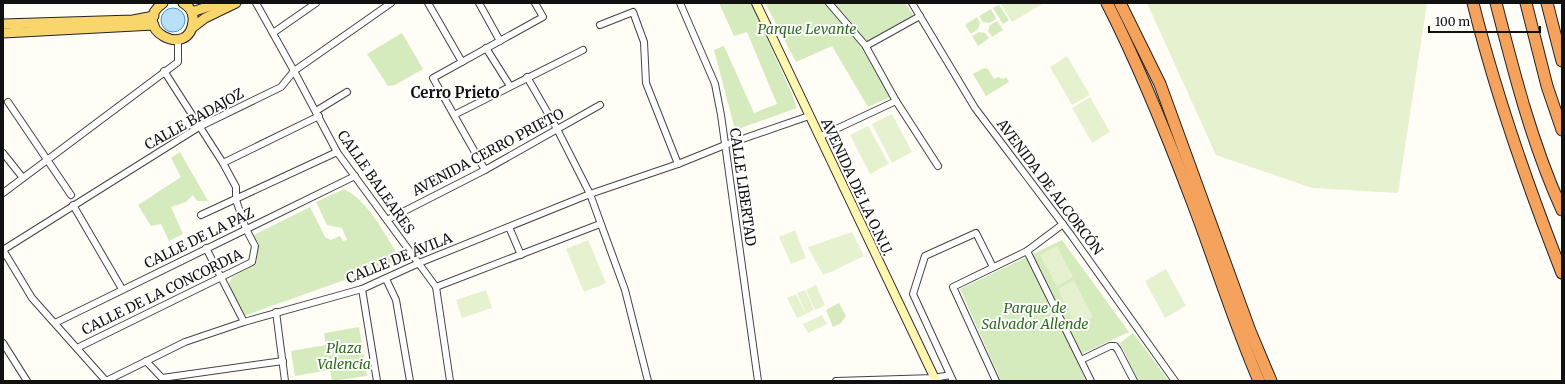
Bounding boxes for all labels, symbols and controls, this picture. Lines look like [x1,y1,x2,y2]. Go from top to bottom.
scale bar [1429,8,1540,34]
text: 100 m [1435,14,1470,29]
park label: Parque Levante [758,20,856,38]
district label: Cerro Prieto [411,83,499,102]
street label: CALLE BADAJOZ [141,84,247,154]
street label: AVENIDA CERRO PRIETO [408,104,567,200]
street label: AVENIDA DE LA O.N.U. [817,114,897,259]
street label: AVENIDA DE ALCORCÓN [992,115,1107,259]
street label: CALLE BALEARES [334,127,418,237]
street label: CALLE LIBERTAD [726,127,760,248]
street label: CALLE DE LA PAZ [141,204,257,272]
street label: CALLE DE ÁVILA [343,228,455,288]
street label: CALLE DE LA CONCORDIA [79,245,245,339]
park label: Parque de Salvador Allende [982,299,1089,333]
park label: Plaza Valencia [317,339,371,373]

